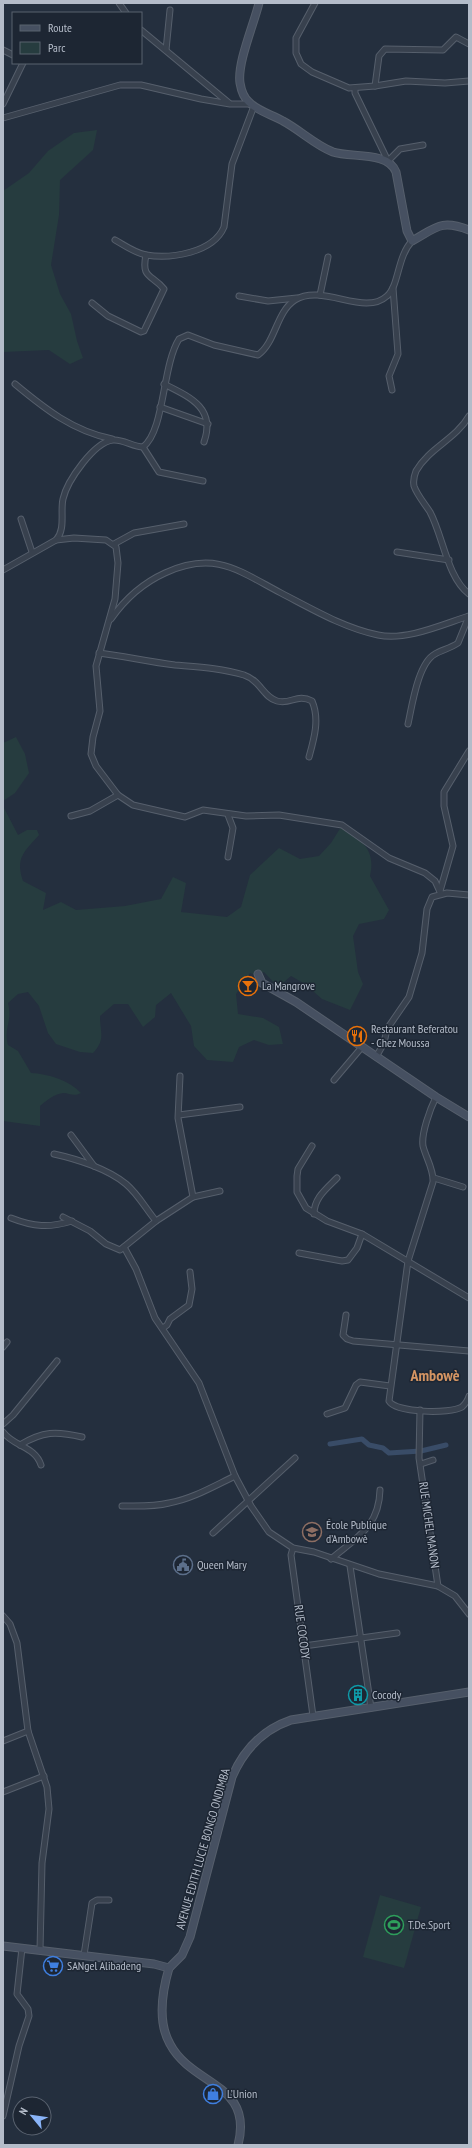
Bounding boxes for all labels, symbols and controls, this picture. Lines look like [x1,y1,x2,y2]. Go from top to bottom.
legend [12,12,142,64]
text: Route [48,20,72,35]
text: Parc [48,40,66,55]
bar icon: La Mangrove [237,975,259,997]
place label: La Mangrove [262,978,315,993]
place label: Restaurant Beferatou - Chez Moussa [371,1021,458,1050]
restaurant icon: Restaurant Beferatou - Chez Moussa [346,1025,368,1047]
district label: Ambowè [410,1365,460,1385]
street label: RUE MICHEL MANON [416,1481,443,1569]
place label: École Publique d’Ambowè [326,1517,387,1546]
school or university icon: École Publique d’Ambowè [301,1521,323,1543]
public building icon: Queen Mary [172,1554,194,1576]
place label: Queen Mary [197,1557,247,1572]
street label: RUE COCODY [291,1604,314,1661]
building icon: Cocody [347,1684,369,1706]
place label: Cocody [372,1687,402,1702]
street label: AVENUE EDITH LUCIE BONGO ONDIMBA [172,1766,233,1931]
sports icon: T.De.Sport [383,1914,405,1936]
place label: T.De.Sport [408,1917,451,1932]
supermarket icon: SANgel Alibadeng [42,1955,64,1977]
place label: SANgel Alibadeng [67,1958,141,1973]
shop icon: L’Union [202,2083,224,2105]
place label: L’Union [227,2086,257,2101]
north arrow [12,2096,52,2136]
text: N [16,2105,31,2117]

